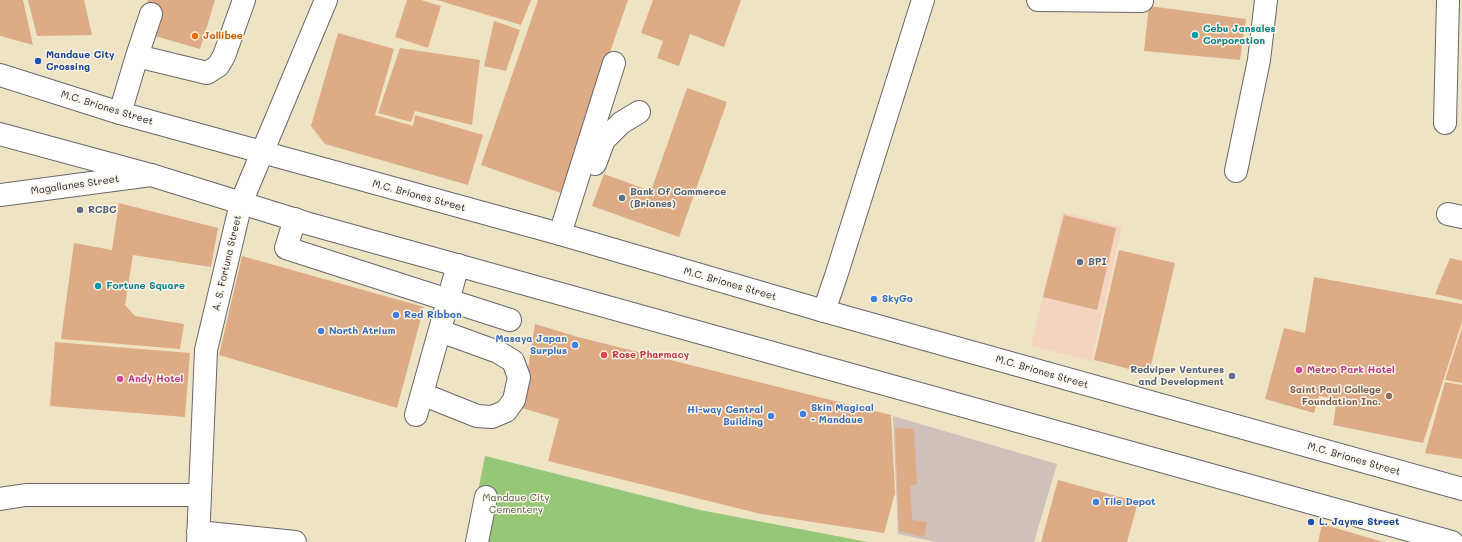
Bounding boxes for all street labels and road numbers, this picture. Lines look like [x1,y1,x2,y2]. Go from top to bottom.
street label: M.C. Briones Street [59,88,155,128]
street label: Magallanes Street [30,173,120,197]
street label: M.C. Briones Street [371,178,467,214]
street label: A. S. Fortuna Street [210,214,244,312]
street label: M.C. Briones Street [682,265,778,303]
street label: M.C. Briones Street [994,353,1090,391]
street label: M.C. Briones Street [1306,440,1402,478]

